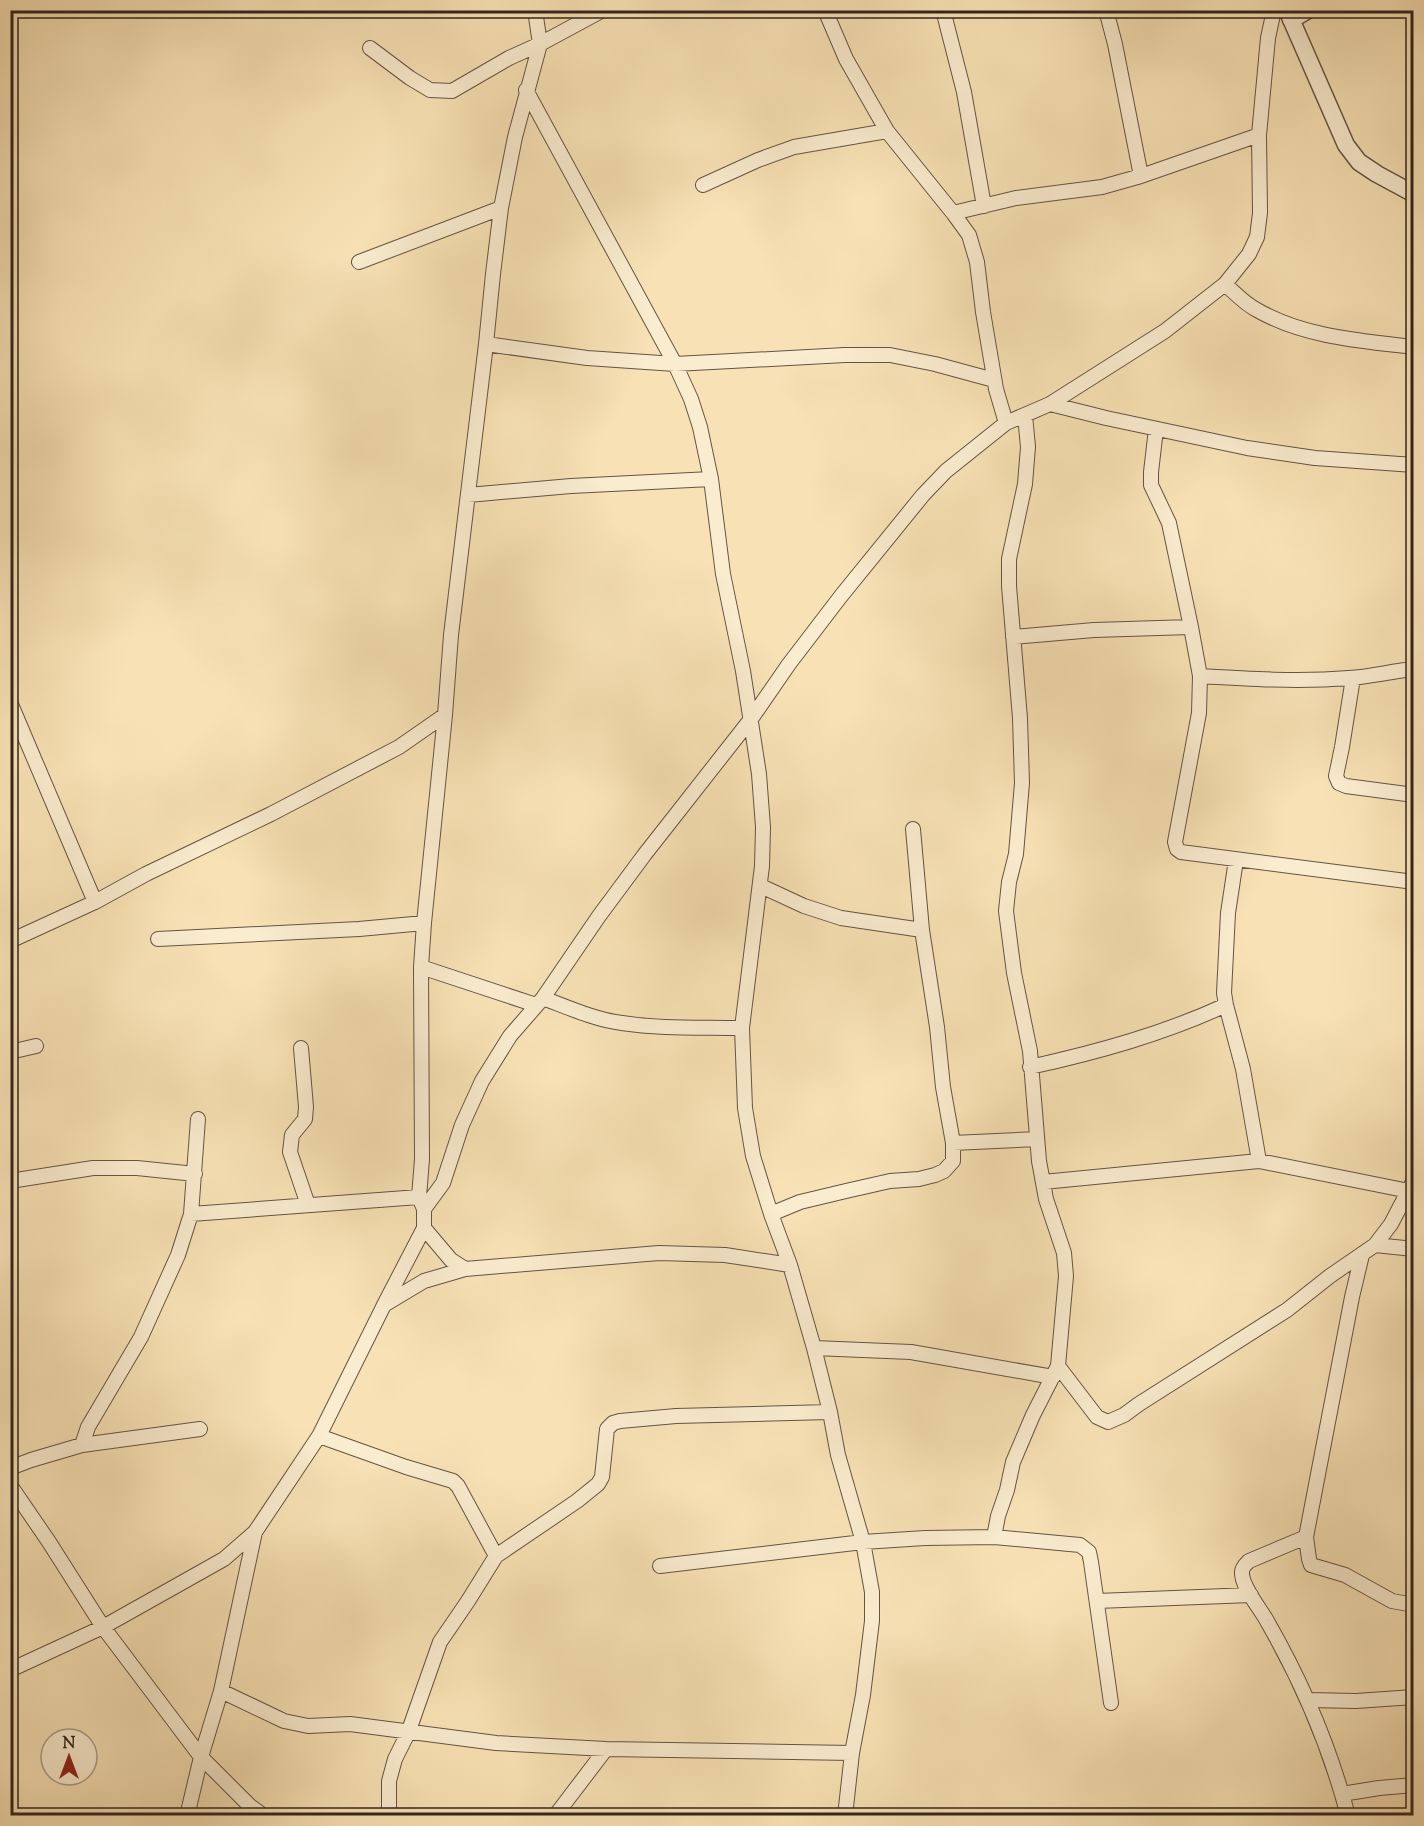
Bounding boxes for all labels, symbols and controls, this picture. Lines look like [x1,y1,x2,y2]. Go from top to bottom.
north arrow [39,1727,99,1787]
text: N [63,1733,76,1756]

